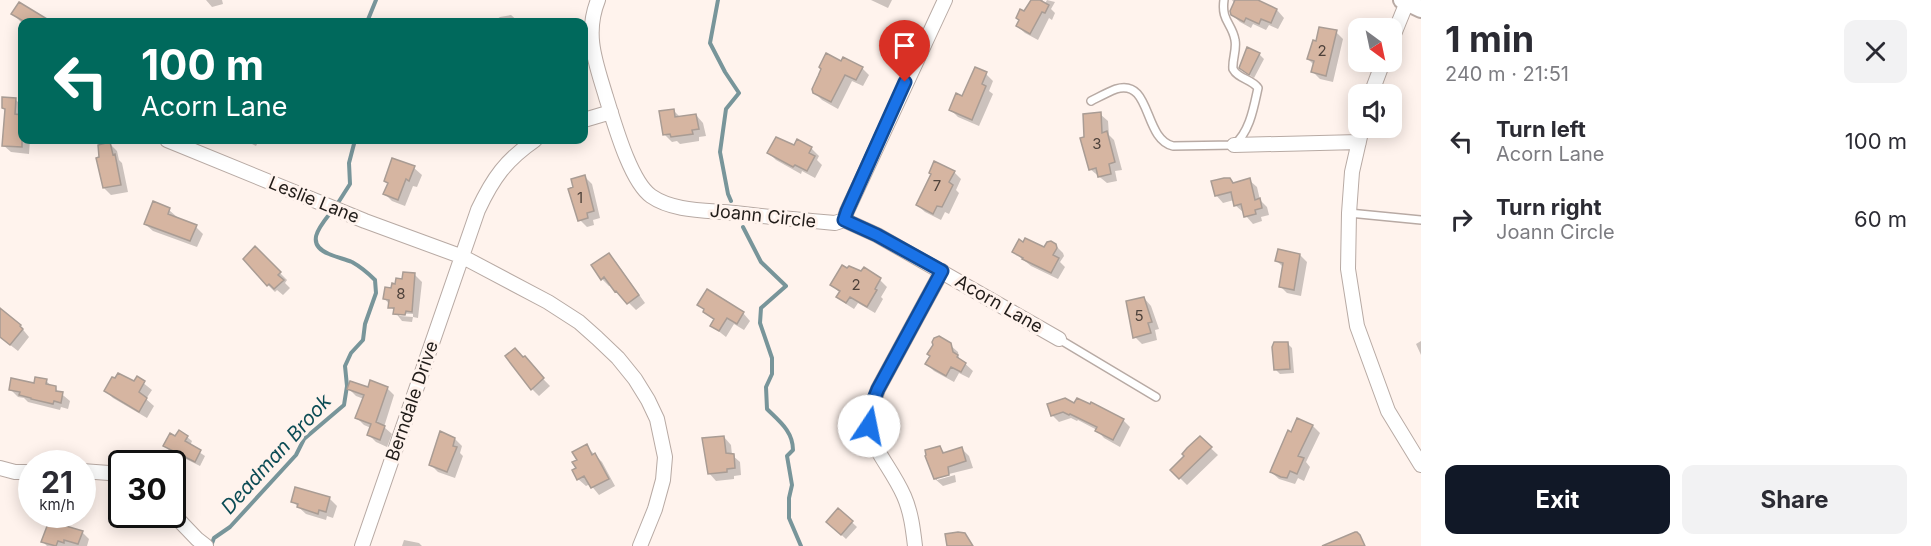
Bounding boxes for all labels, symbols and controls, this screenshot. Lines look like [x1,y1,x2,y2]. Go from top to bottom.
text: 1 min [1445,17,1534,61]
north arrow [1348,18,1402,72]
map controls [1348,18,1402,138]
pin [879,20,930,82]
button: close [1844,20,1907,83]
icon: arrive [888,29,921,62]
text: 100 m [141,39,264,90]
house number: 2 [1317,41,1327,60]
icon: left [42,42,120,120]
text: 240 m · 21:51 [1445,62,1569,86]
button: sound [1348,84,1402,138]
text: Acorn Lane [141,90,288,123]
text: Turn left [1496,116,1586,142]
icon: left [1445,125,1478,158]
text: 100 m [1845,128,1907,154]
house number: 3 [1092,134,1102,153]
text: Acorn Lane [1496,142,1605,166]
street label: Leslie Lane [266,172,363,227]
house number: 7 [933,176,941,195]
house number: 1 [577,188,583,207]
text: Turn right [1496,194,1602,220]
street label: Joann Circle [709,199,817,232]
icon: right [1445,203,1478,236]
text: 60 m [1854,206,1907,232]
text: Joann Circle [1496,220,1615,244]
street label: Acorn Lane [952,270,1047,337]
house number: 2 [851,275,861,294]
house number: 8 [396,284,406,303]
house number: 5 [1134,306,1144,325]
street label: Berndale Drive [381,338,442,464]
water label: Deadman Brook [216,388,337,519]
position arrow [837,394,901,458]
speed limit sign: 30 [108,450,186,528]
text: 21 [41,464,73,500]
button: Exit [1445,465,1670,534]
button: Share [1682,465,1907,534]
text: km/h [39,495,75,514]

